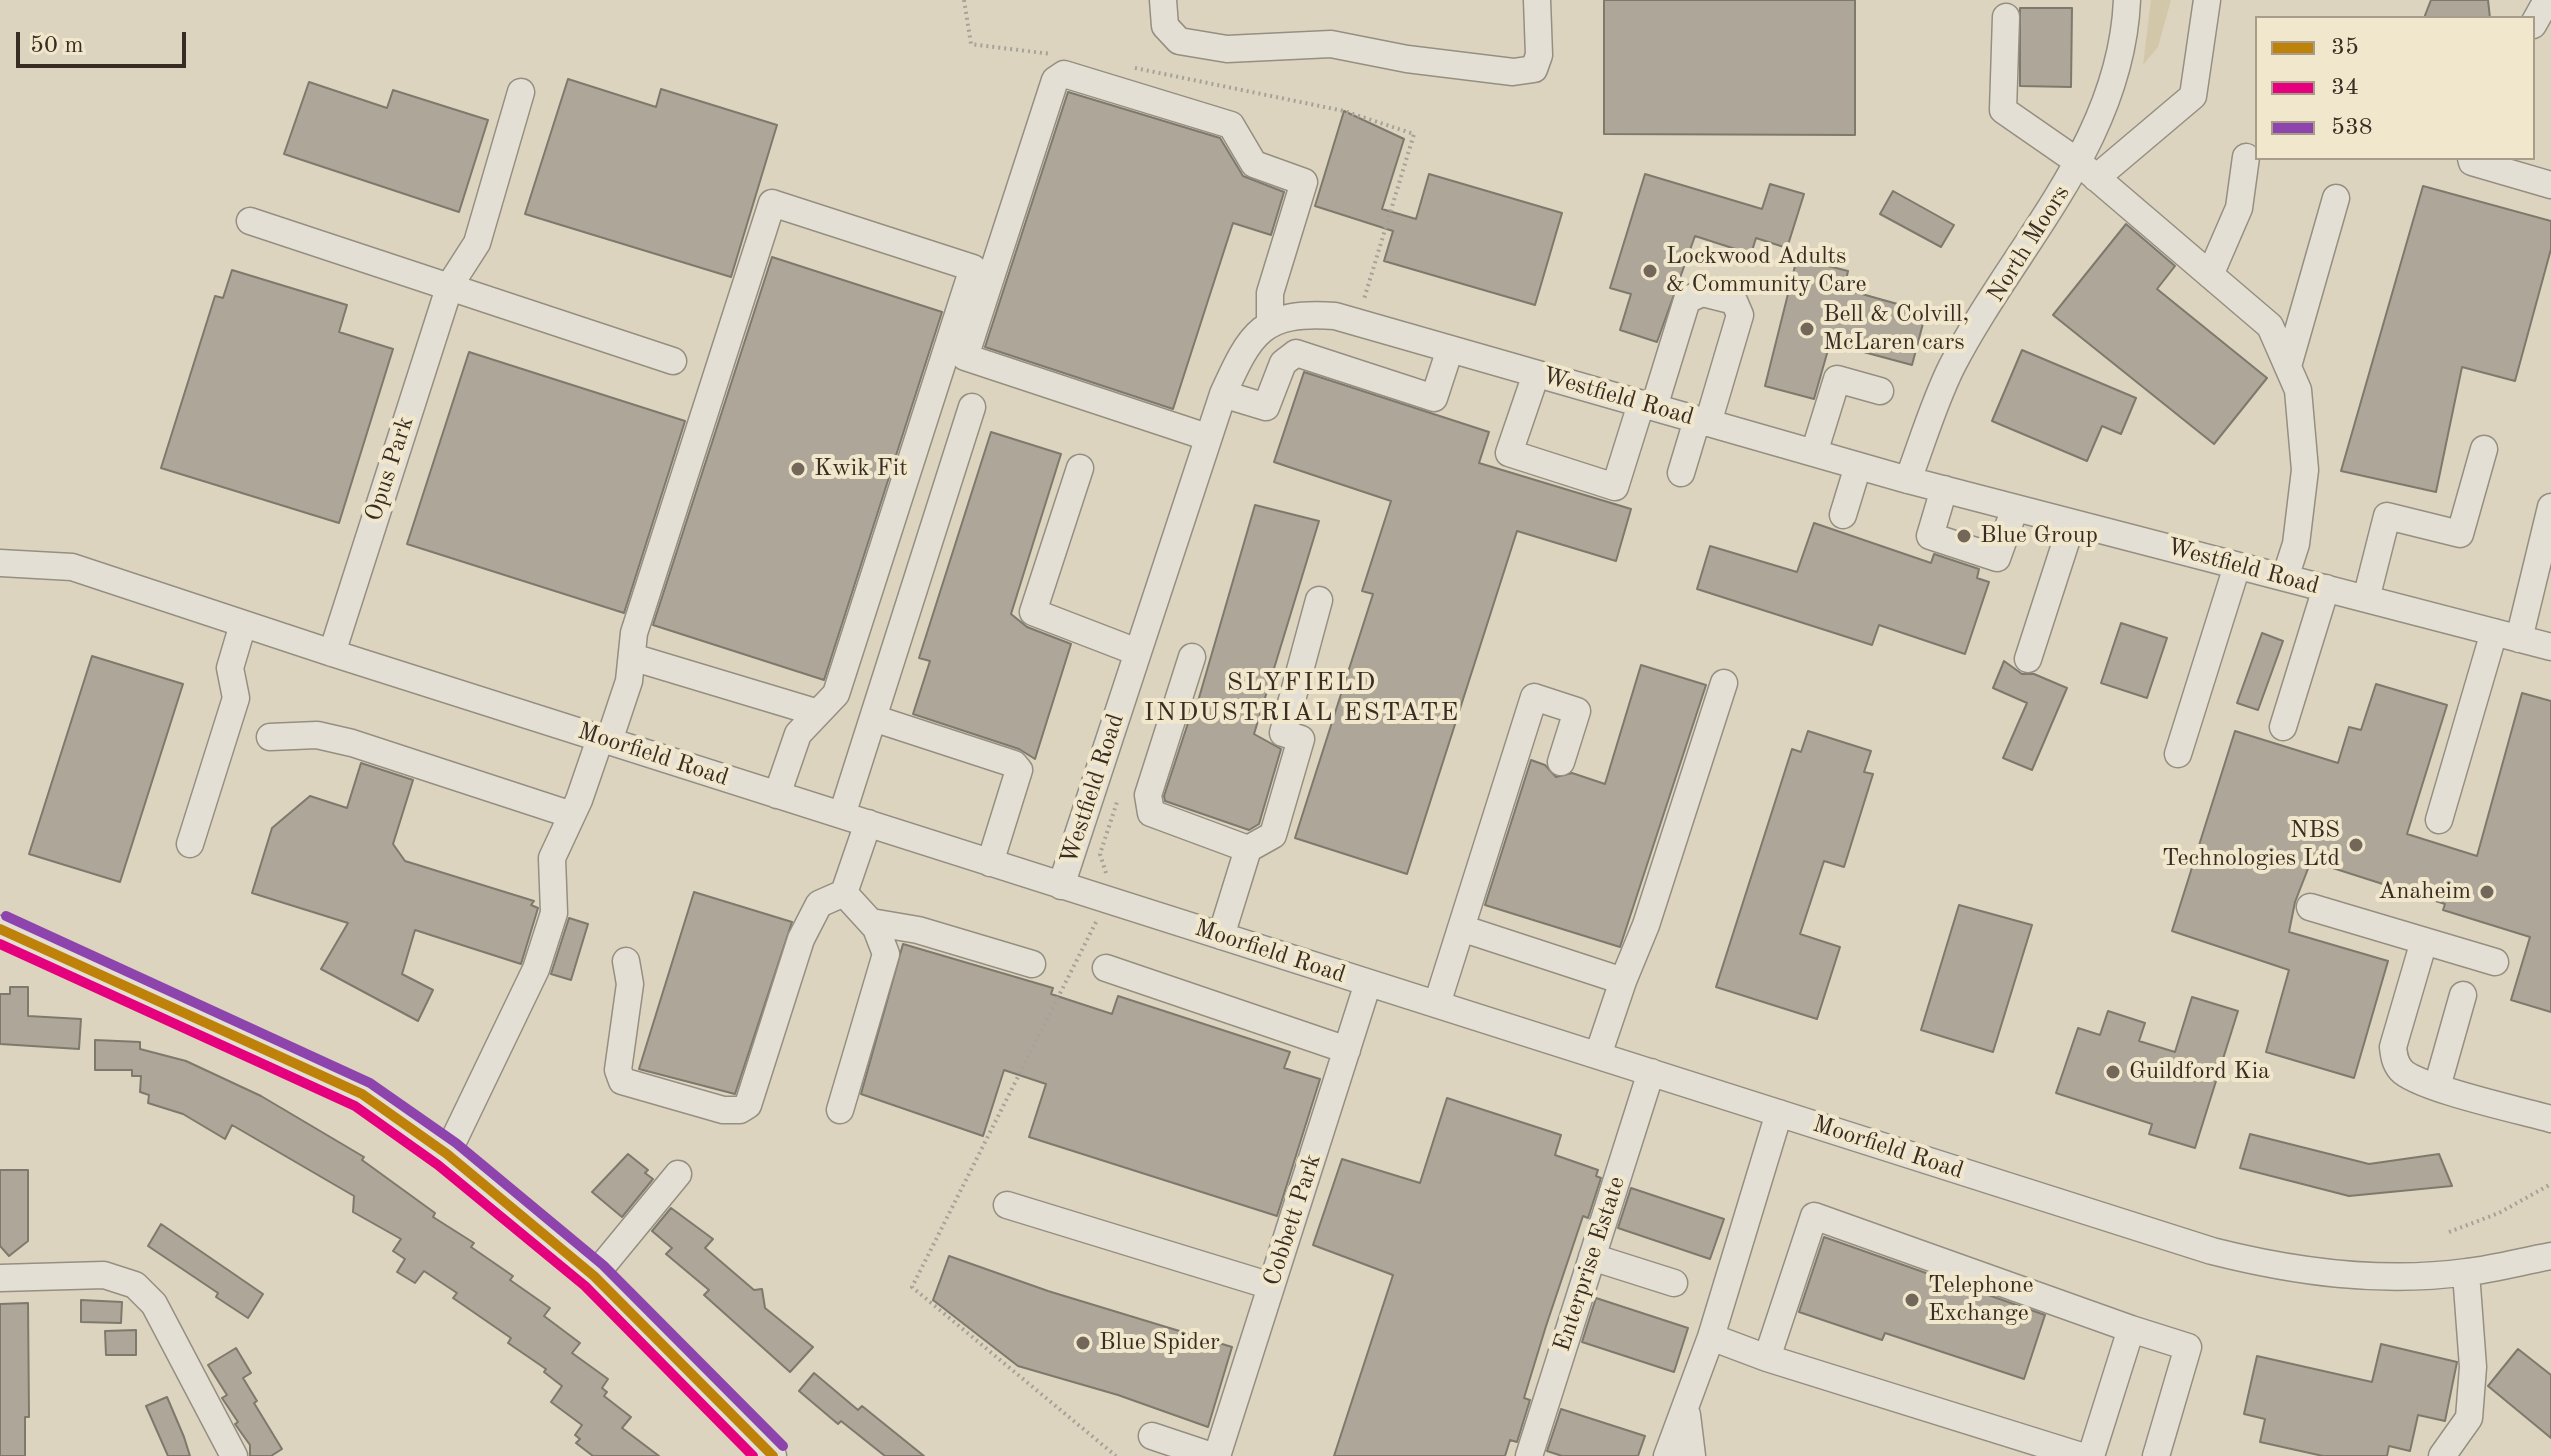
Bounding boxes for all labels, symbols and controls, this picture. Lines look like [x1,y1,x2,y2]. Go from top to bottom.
scale bar [20,16,190,66]
legend [2255,16,2535,160]
text: 50 m [30,34,84,58]
text: 35 [2331,36,2359,60]
text: 34 [2331,76,2359,100]
text: 538 [2331,116,2373,140]
street label: North Moors [1982,180,2076,308]
place label: Lockwood Adults & Community Care [1666,243,1867,299]
marker: Lockwood Adults & Community Care [1641,262,1659,280]
place label: Bell & Colvill, McLaren cars [1823,301,1969,357]
marker: Bell & Colvill, McLaren cars [1798,320,1816,338]
street label: Westfield Road [1539,362,1697,432]
street label: Opus Park [360,413,420,525]
place label: Kwik Fit [814,455,908,483]
marker: Kwik Fit [789,460,807,478]
place label: Blue Group [1980,522,2098,550]
marker: Blue Group [1955,527,1973,545]
street label: Westfield Road [2164,533,2322,601]
district label: SLYFIELD INDUSTRIAL ESTATE [1144,667,1460,728]
street label: Westfield Road [1055,710,1131,868]
street label: Moorfield Road [574,717,732,793]
place label: NBS Technologies Ltd [2162,817,2340,873]
marker: NBS Technologies Ltd [2347,836,2365,854]
place label: Anaheim [2378,878,2471,906]
marker: Anaheim [2478,883,2496,901]
street label: Moorfield Road [1191,914,1349,990]
place label: Guildford Kia [2129,1058,2270,1086]
marker: Guildford Kia [2104,1063,2122,1081]
street label: Moorfield Road [1809,1110,1967,1186]
street label: Cobbett Park [1258,1151,1328,1289]
street label: Enterprise Estate [1548,1173,1632,1355]
place label: Telephone Exchange [1928,1272,2033,1328]
marker: Telephone Exchange [1903,1291,1921,1309]
place label: Blue Spider [1099,1329,1220,1357]
marker: Blue Spider [1074,1334,1092,1352]

